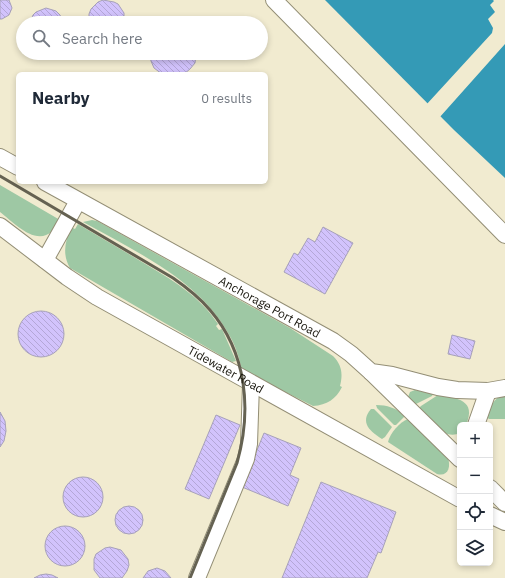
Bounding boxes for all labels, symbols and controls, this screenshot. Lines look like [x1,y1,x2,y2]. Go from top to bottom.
search box [16,16,268,60]
icon: search [30,27,52,49]
text: Search here [62,29,142,48]
text: Nearby [32,87,90,109]
text: 0 results [201,90,252,107]
street label: Anchorage Port Road [217,272,323,340]
street label: Tidewater Road [185,342,267,396]
map controls [457,422,493,566]
button: + [457,422,493,458]
button: − [457,458,493,494]
button: locate [457,494,493,530]
button: layers [457,530,493,566]

